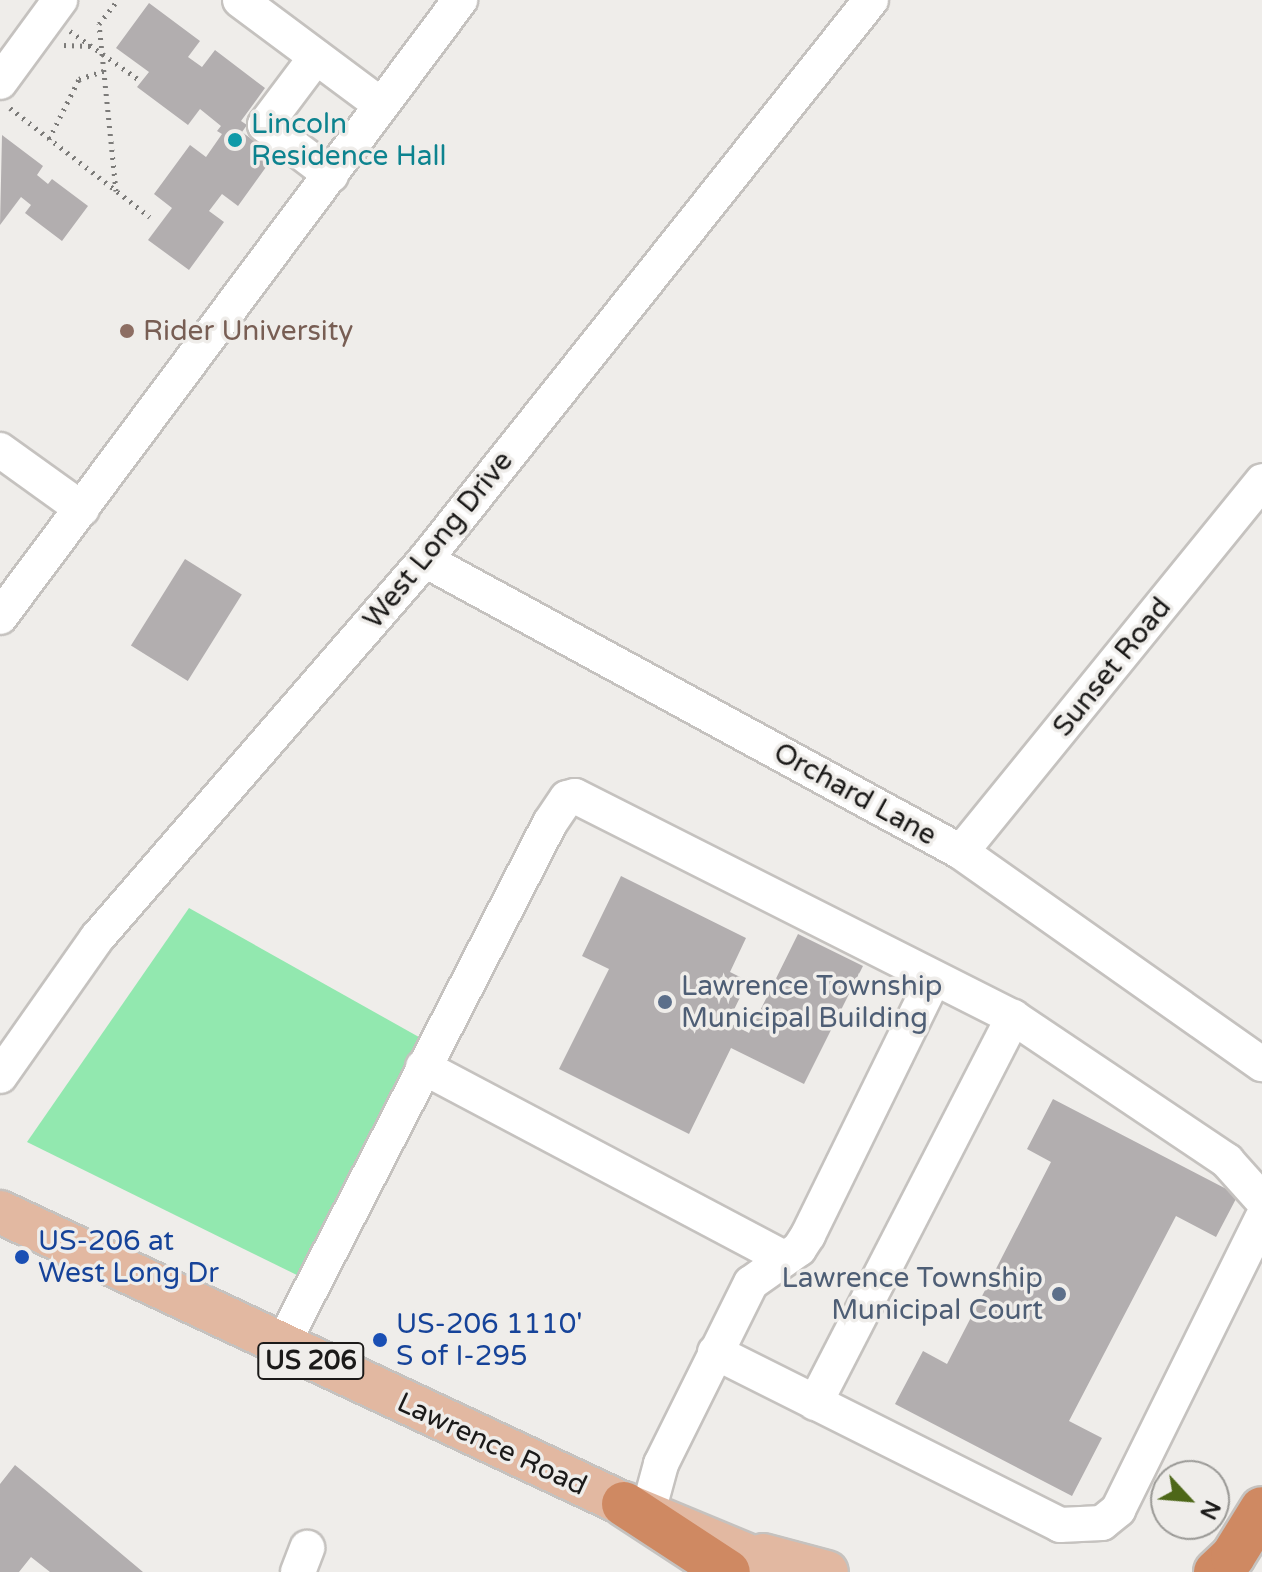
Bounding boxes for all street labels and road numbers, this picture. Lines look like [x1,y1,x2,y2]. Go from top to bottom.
street label: West Long Drive [356,445,520,635]
street label: Sunset Road [1046,591,1178,743]
street label: Orchard Lane [768,736,942,852]
road number: US 206 [257,1339,365,1383]
street label: Lawrence Road [392,1385,592,1503]

